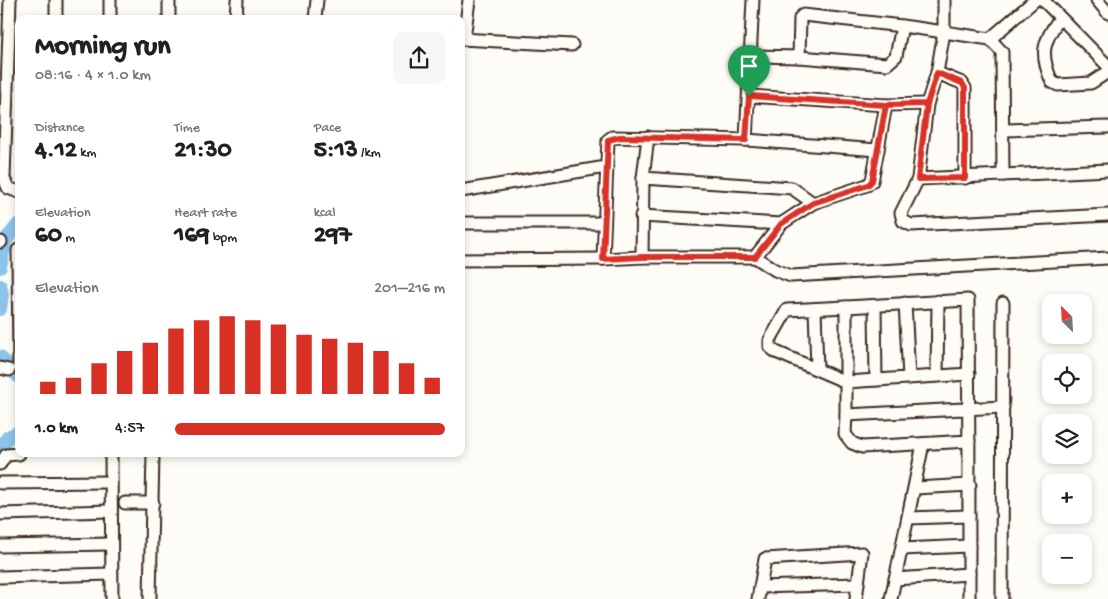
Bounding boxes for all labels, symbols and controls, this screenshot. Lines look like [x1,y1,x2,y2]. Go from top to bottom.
text: Morning run [35,31,170,64]
button: share [393,32,445,84]
pin [728,45,770,96]
icon: arrive [735,52,763,80]
text: 08:16 · 4 × 1.0 km [35,67,151,86]
text: Distance [35,120,84,137]
text: Time [174,120,200,137]
text: Pace [314,120,341,137]
text: 4.12 [35,137,77,166]
text: 21:30 [174,137,232,166]
text: 5:13 [314,137,358,166]
text: km [77,145,97,162]
text: /km [358,145,381,162]
text: Elevation [35,205,91,222]
text: Heart rate [174,205,237,222]
text: kcal [314,205,336,222]
text: 60 [35,222,62,251]
text: 169 [174,222,210,251]
text: 297 [314,222,351,251]
text: m [62,230,75,247]
text: bpm [210,230,237,247]
text: Elevation [35,280,99,299]
text: 201–216 m [374,280,445,299]
north arrow [1042,294,1092,344]
map controls [1042,294,1092,584]
button: locate [1042,354,1092,404]
button: layers [1042,414,1092,464]
text: 1.0 km [35,420,78,439]
text: 4:57 [115,420,144,439]
button: + [1042,474,1092,524]
button: − [1042,534,1092,584]

